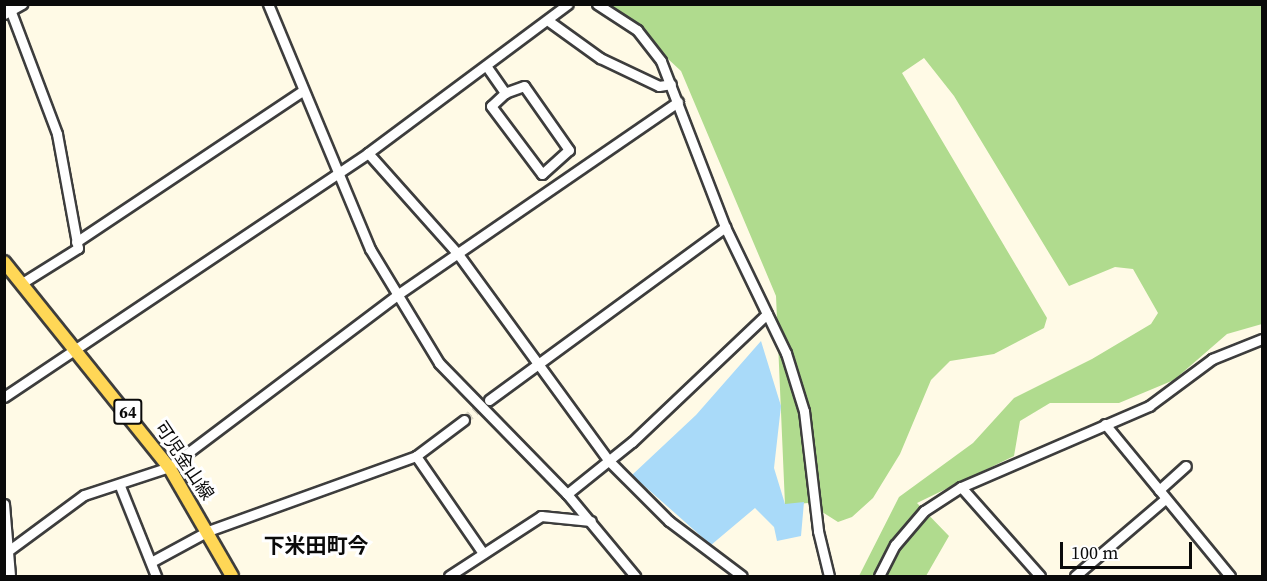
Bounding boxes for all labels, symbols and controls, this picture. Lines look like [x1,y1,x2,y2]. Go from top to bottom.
road number: 64 [113,399,143,425]
street label: 可児金山線 [150,418,218,504]
scale bar [1063,530,1195,568]
district label: 下米田町今 [264,533,368,559]
text: 100 m [1071,540,1118,565]

